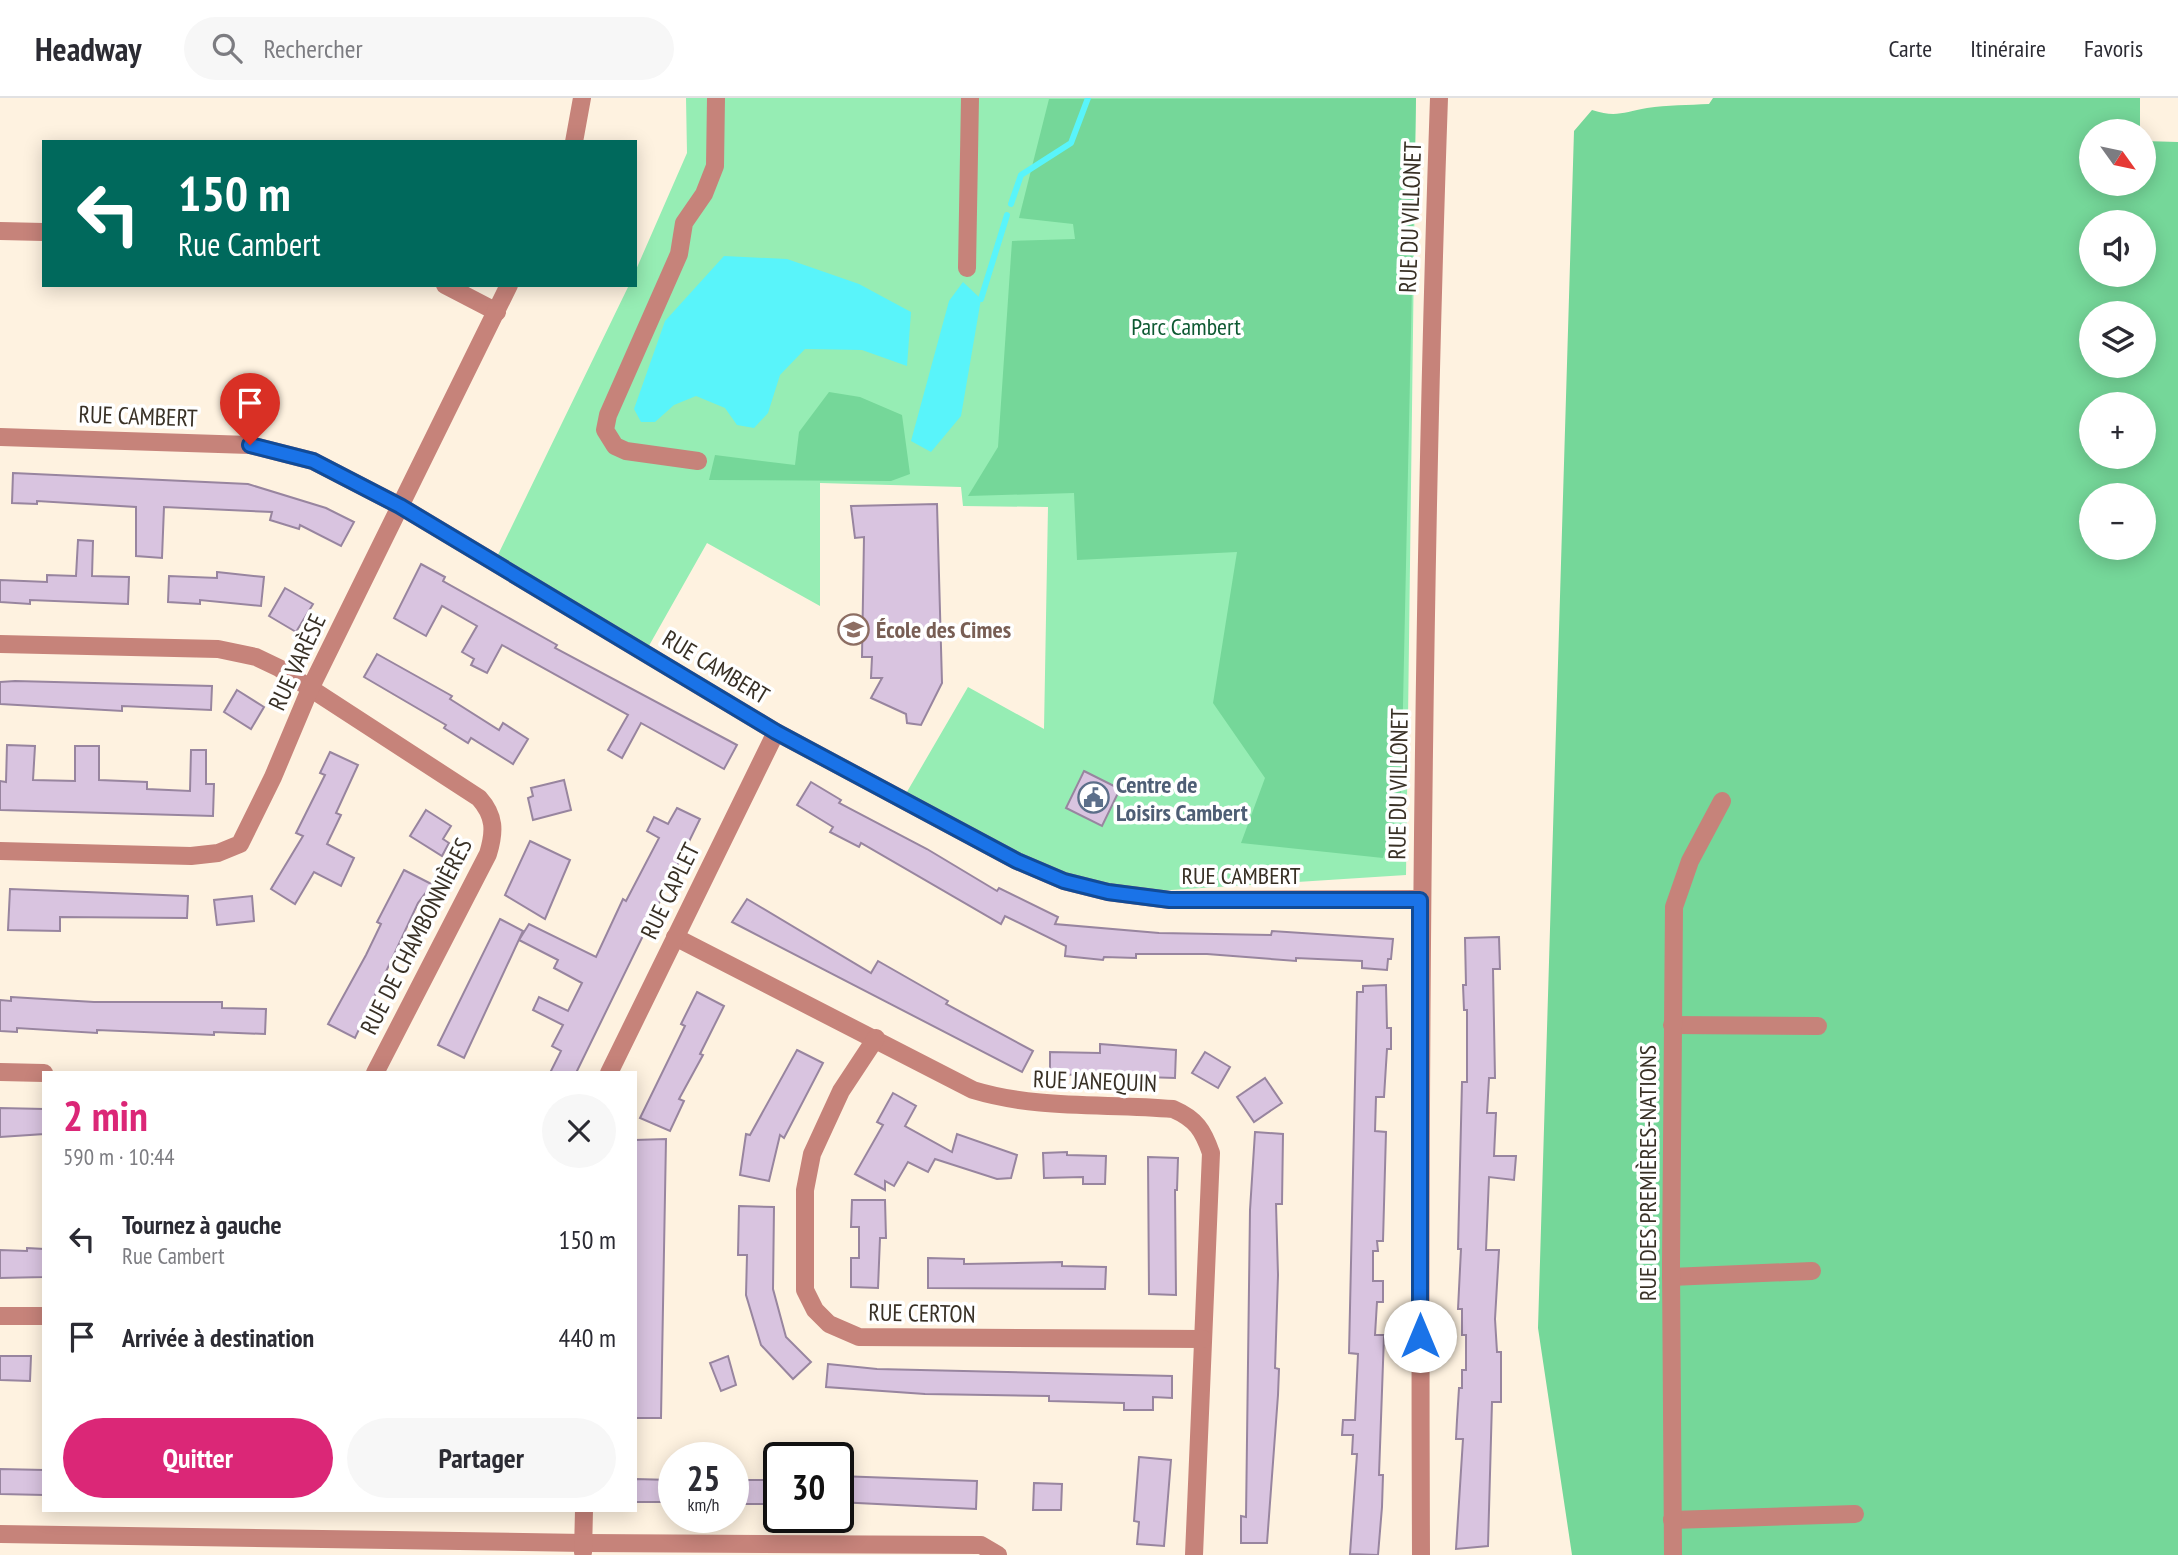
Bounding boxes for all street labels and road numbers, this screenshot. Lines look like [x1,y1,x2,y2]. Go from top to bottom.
street label: RUE DU VILLONET [1392,141,1428,293]
street label: RUE CAMBERT [78,398,198,434]
street label: RUE VARÈSE [261,609,333,715]
street label: RUE CAMBERT [657,623,775,711]
street label: RUE DU VILLONET [1381,708,1415,860]
street label: RUE DE CHAMBONNIÈRES [353,833,479,1039]
street label: RUE CAPLET [633,838,707,944]
street label: RUE CAMBERT [1181,860,1301,891]
street label: RUE DES PREMIÈRES-NATIONS [1632,1045,1663,1301]
street label: RUE JANEQUIN [1033,1063,1157,1099]
street label: RUE CERTON [868,1297,976,1329]

